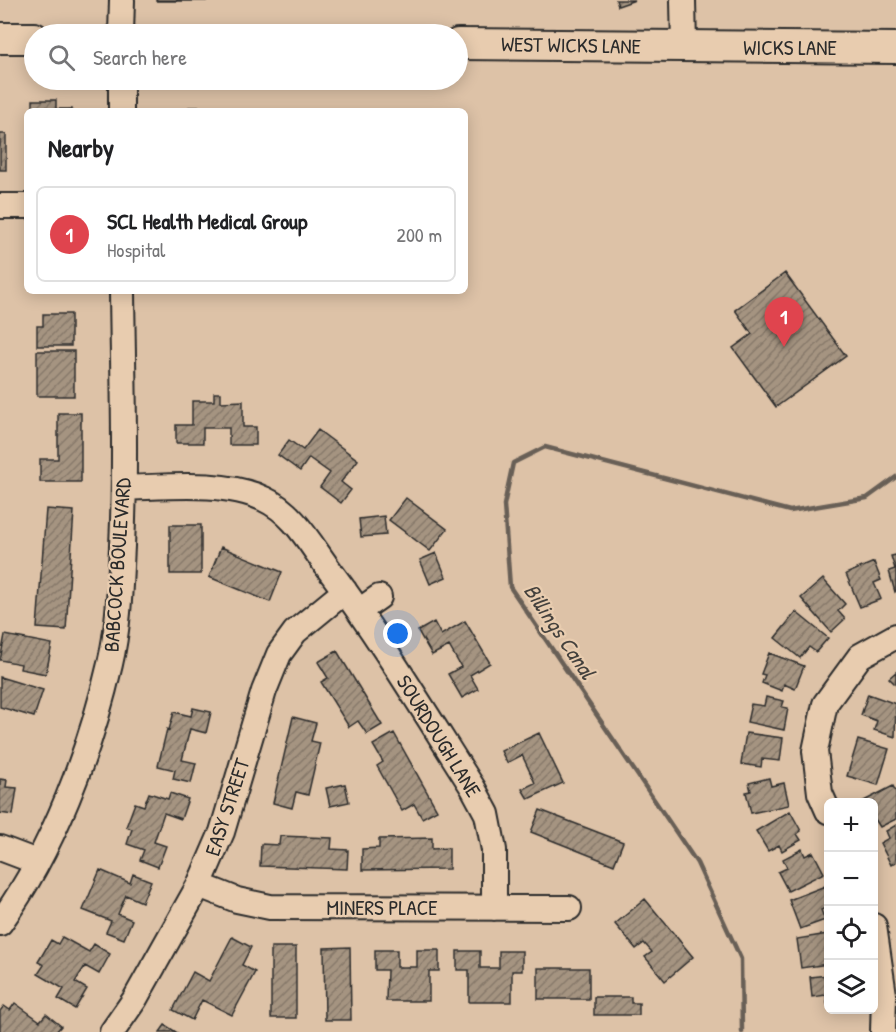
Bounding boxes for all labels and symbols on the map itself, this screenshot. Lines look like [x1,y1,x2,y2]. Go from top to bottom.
street label: WEST WICKS LANE [501,29,641,61]
street label: WICKS LANE [743,33,837,62]
pin: 1 [764,298,804,347]
street label: BABCOCK BOULEVARD [96,477,138,653]
water label: Billings Canal [517,577,604,685]
your location [383,619,412,648]
street label: SOURDOUGH LANE [390,669,488,803]
street label: EASY STREET [198,754,257,859]
street label: MINERS PLACE [327,893,437,922]

